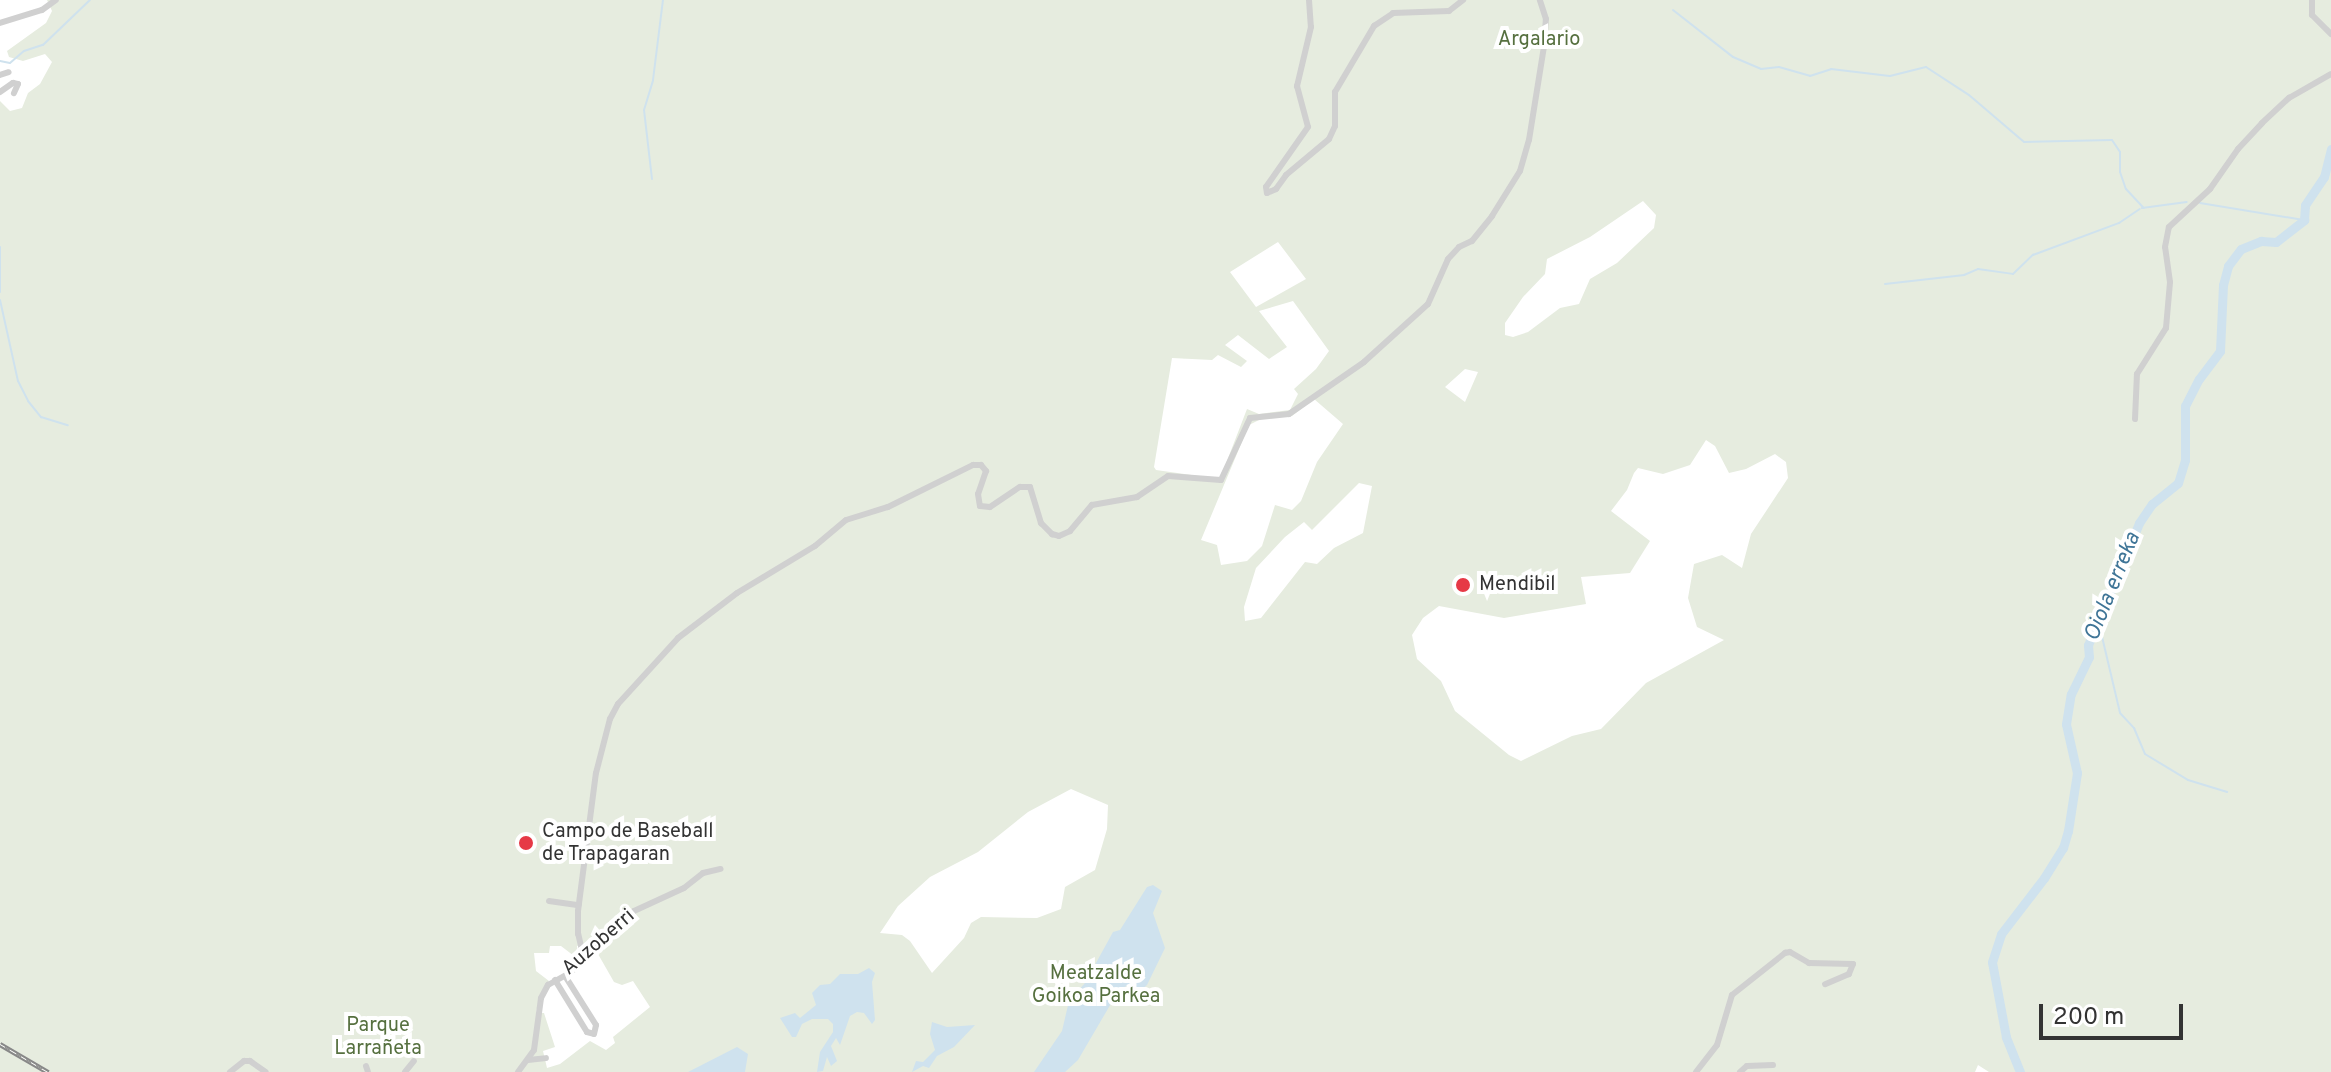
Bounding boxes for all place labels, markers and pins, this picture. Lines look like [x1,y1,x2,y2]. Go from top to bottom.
place label: Mendibil [1479,573,1556,597]
marker: Mendibil [1454,576,1472,594]
place label: Campo de Baseball de Trapagaran [542,820,713,867]
marker: Campo de Baseball de Trapagaran [517,834,535,852]

